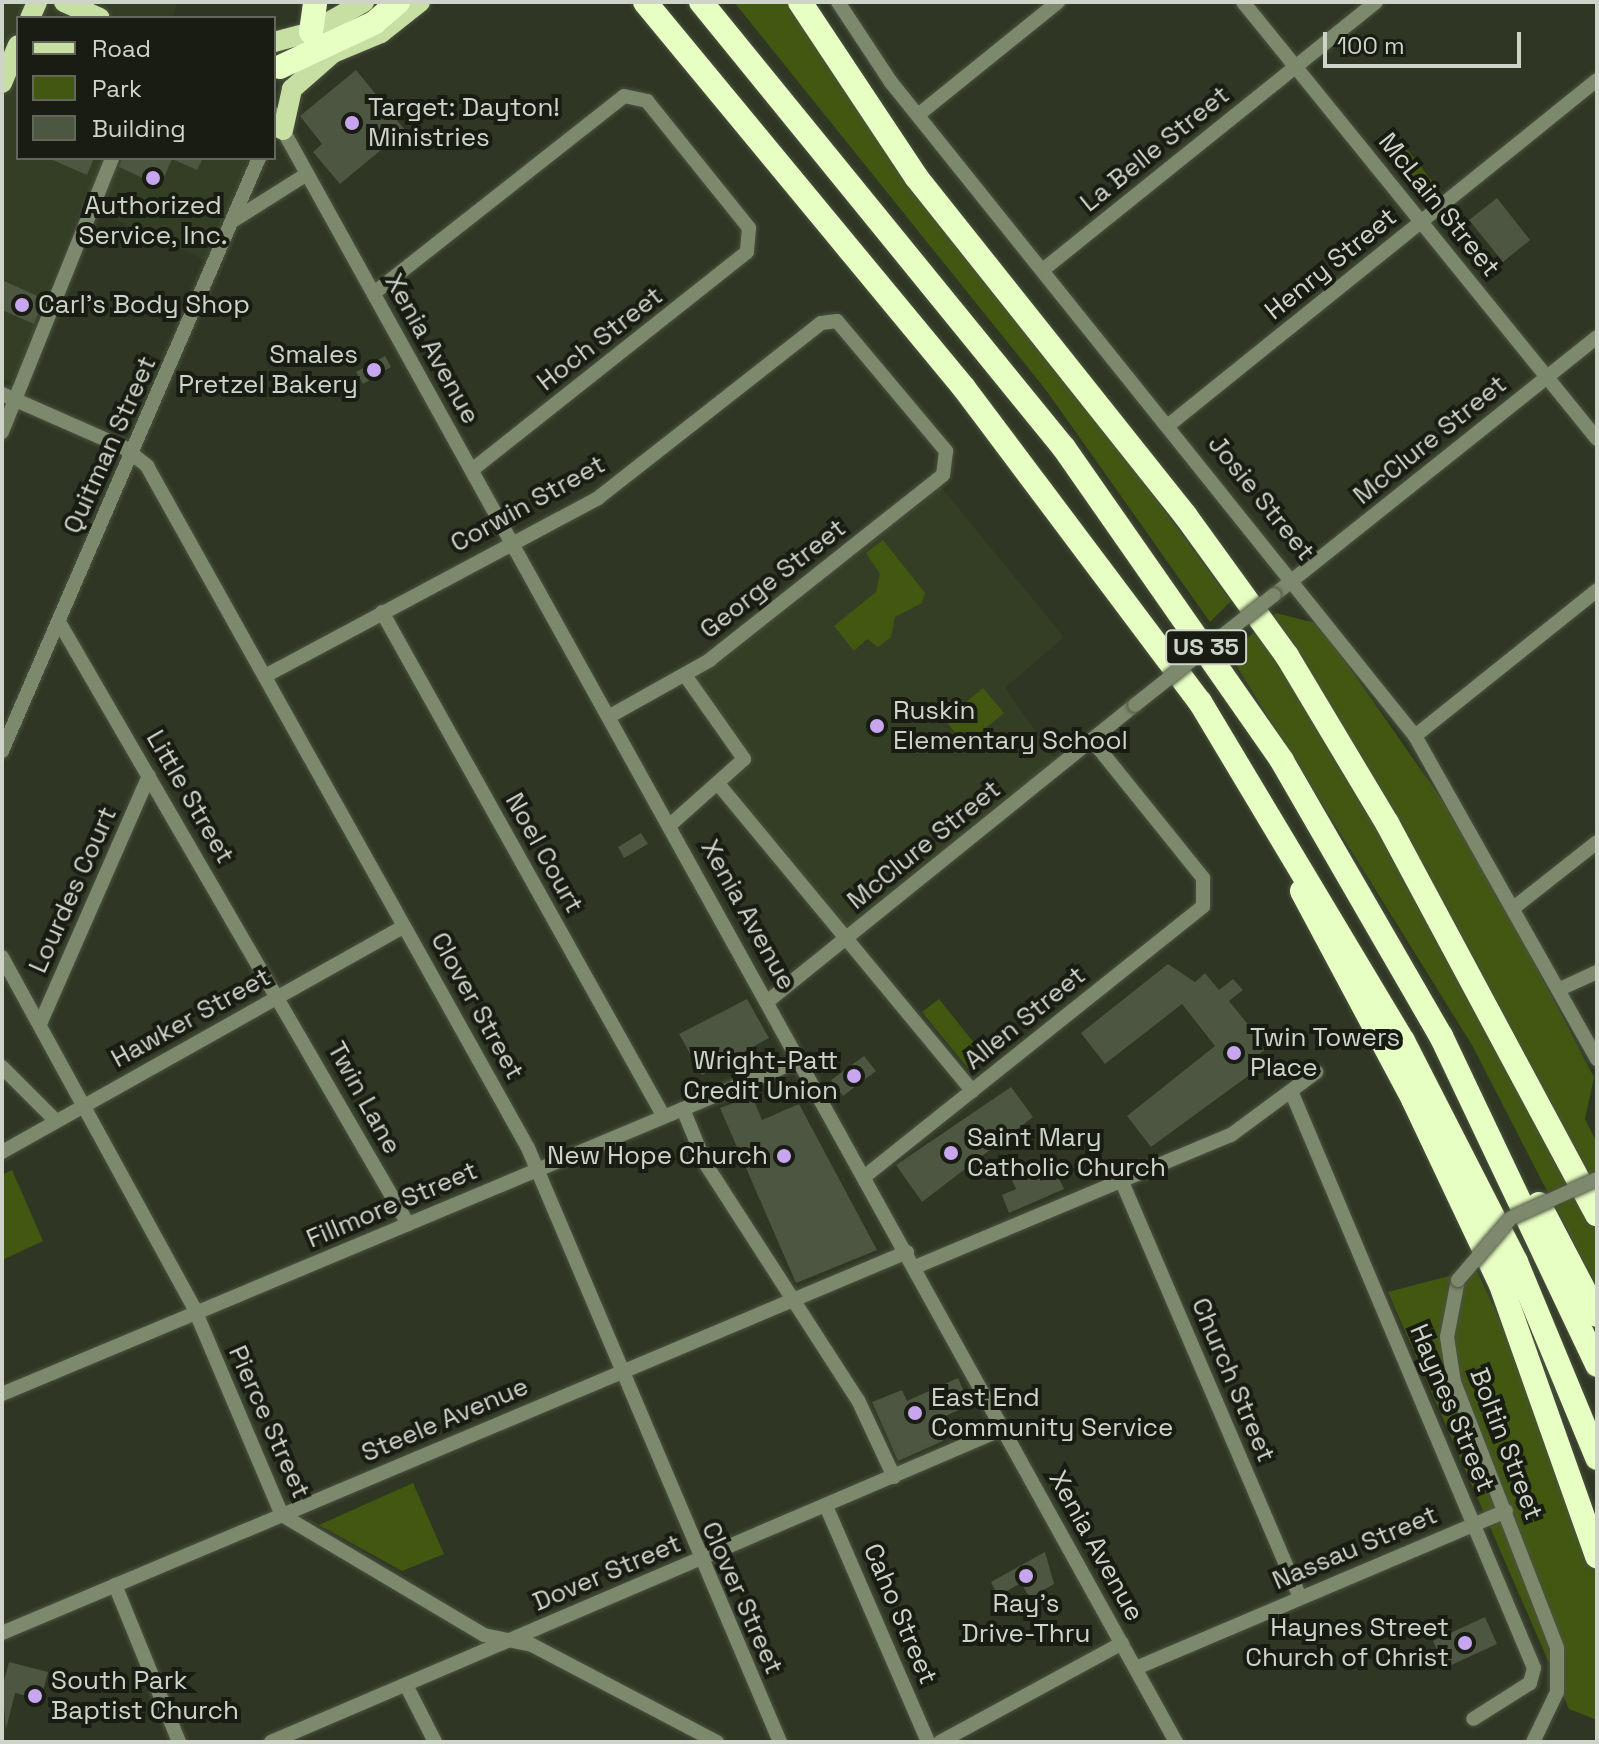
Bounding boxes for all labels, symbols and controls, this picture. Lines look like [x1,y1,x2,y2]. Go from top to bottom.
legend [16,16,276,160]
scale bar [1327,16,1525,66]
text: 100 m [1337,30,1405,61]
text: Road [92,33,151,64]
text: Park [92,73,142,104]
street label: La Belle Street [1074,79,1236,219]
place label: Target: Dayton! Ministries [368,92,560,154]
text: Building [92,113,186,144]
marker: Target: Dayton! Ministries [343,114,361,132]
street label: McLain Street [1372,127,1506,283]
marker: Authorized Service, Inc. [144,169,162,187]
place label: Authorized Service, Inc. [78,190,228,252]
street label: Henry Street [1259,201,1403,327]
street label: Xenia Avenue [378,268,486,430]
street label: Hoch Street [531,280,669,398]
place label: Carl’s Body Shop [38,289,250,321]
marker: Carl’s Body Shop [13,296,31,314]
place label: Smales Pretzel Bakery [178,339,358,400]
street label: Quitman Street [57,351,163,539]
marker: Smales Pretzel Bakery [365,361,383,379]
street label: McClure Street [1347,369,1513,511]
street label: Josie Street [1201,429,1321,567]
street label: Corwin Street [445,449,611,559]
street label: George Street [694,512,852,646]
road number: US 35 [1164,627,1248,667]
place label: Ruskin Elementary School [893,695,1128,756]
marker: Ruskin Elementary School [868,717,886,735]
street label: Little Street [139,725,241,869]
street label: McClure Street [841,774,1007,916]
street label: Noel Court [498,788,590,918]
street label: Lourdes Court [22,802,124,978]
street label: Xenia Avenue [694,834,802,996]
street label: Clover Street [424,927,530,1085]
street label: Allen Street [958,960,1092,1076]
street label: Hawker Street [106,961,276,1075]
place label: Twin Towers Place [1250,1022,1401,1084]
street label: Twin Lane [320,1036,408,1160]
marker: Twin Towers Place [1225,1044,1243,1062]
place label: Wright-Patt Credit Union [683,1045,838,1106]
marker: Wright-Patt Credit Union [845,1067,863,1085]
place label: Saint Mary Catholic Church [967,1122,1166,1184]
place label: New Hope Church [547,1140,768,1172]
marker: Saint Mary Catholic Church [942,1144,960,1162]
marker: New Hope Church [775,1147,793,1165]
street label: Fillmore Street [302,1155,482,1255]
street label: Church Street [1184,1293,1282,1467]
street label: Haynes Street [1403,1320,1501,1496]
street label: Pierce Street [221,1341,317,1503]
street label: Boltin Street [1463,1364,1549,1524]
street label: Steele Avenue [357,1371,533,1469]
place label: East End Community Service [931,1382,1174,1444]
marker: East End Community Service [906,1404,924,1422]
street label: Xenia Avenue [1042,1465,1150,1627]
street label: Nassau Street [1268,1499,1442,1597]
street label: Clover Street [695,1517,789,1679]
street label: Dover Street [528,1528,686,1618]
street label: Caho Street [856,1539,944,1689]
marker: Ray's Drive-Thru [1017,1567,1035,1585]
place label: Ray's Drive-Thru [962,1588,1090,1650]
place label: Haynes Street Church of Christ [1245,1612,1449,1674]
marker: Haynes Street Church of Christ [1456,1634,1474,1652]
place label: South Park Baptist Church [51,1665,239,1726]
marker: South Park Baptist Church [26,1687,44,1705]

